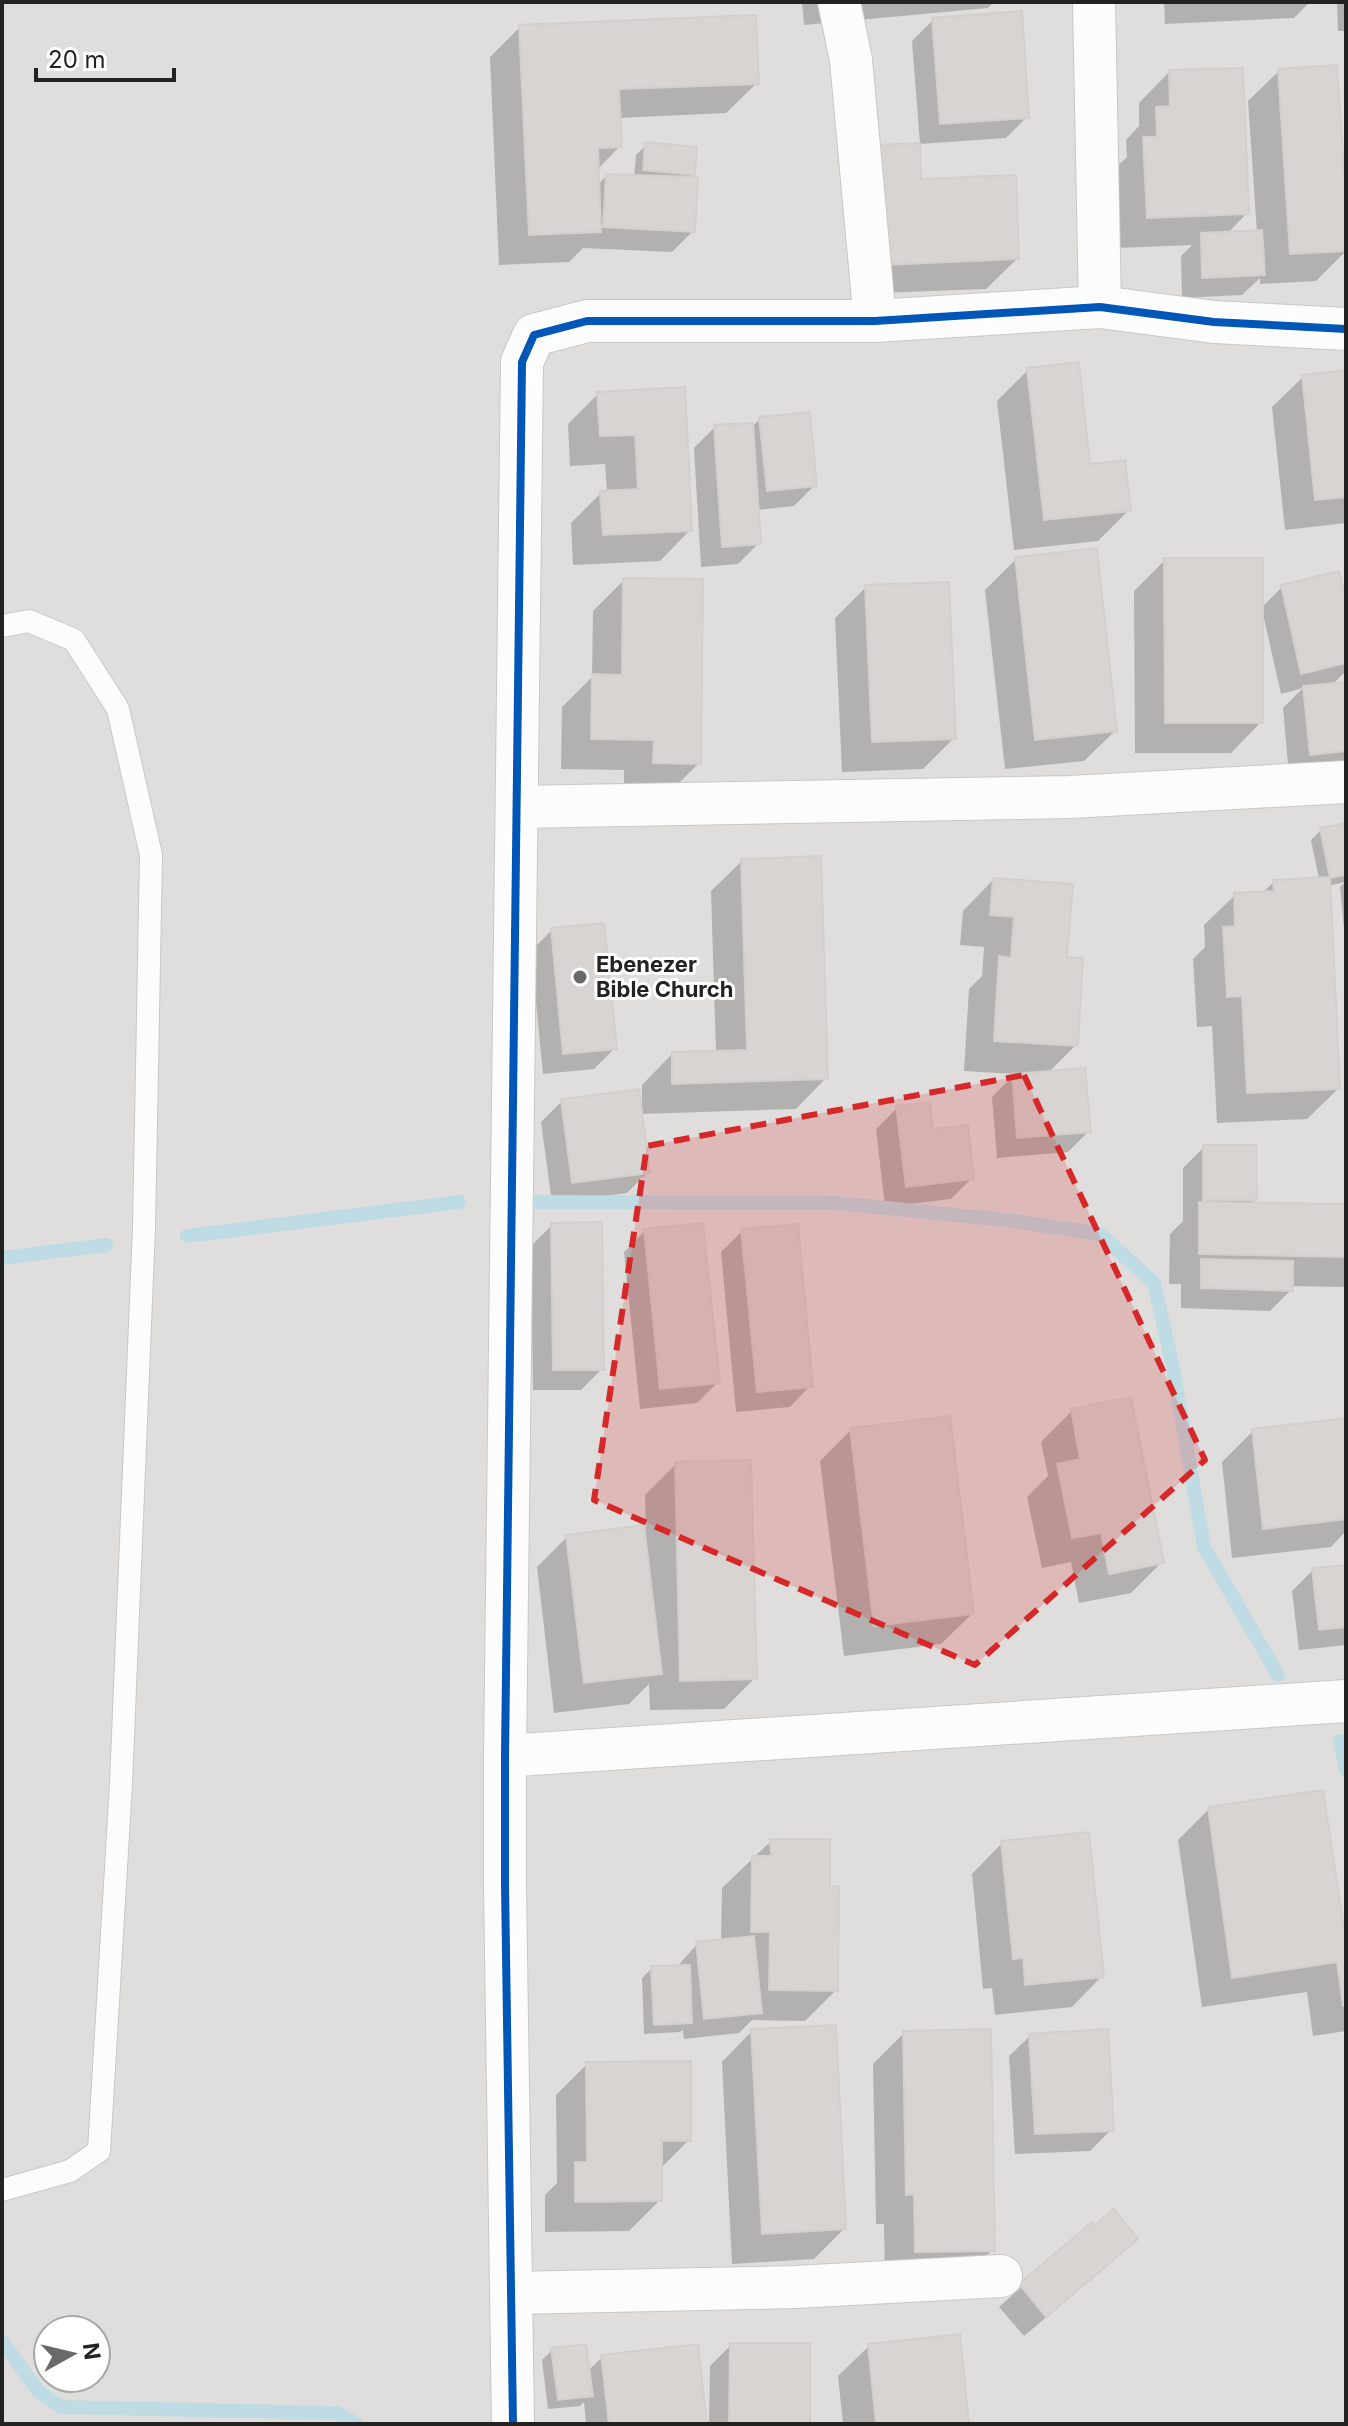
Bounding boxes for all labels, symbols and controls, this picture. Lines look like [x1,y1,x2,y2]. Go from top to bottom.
scale bar [36,32,174,82]
text: 20 m [48,45,106,74]
place label: Ebenezer Bible Church [596,951,733,1002]
marker: Ebenezer Bible Church [571,968,589,986]
north arrow [32,2314,112,2394]
text: N [78,2341,106,2361]

